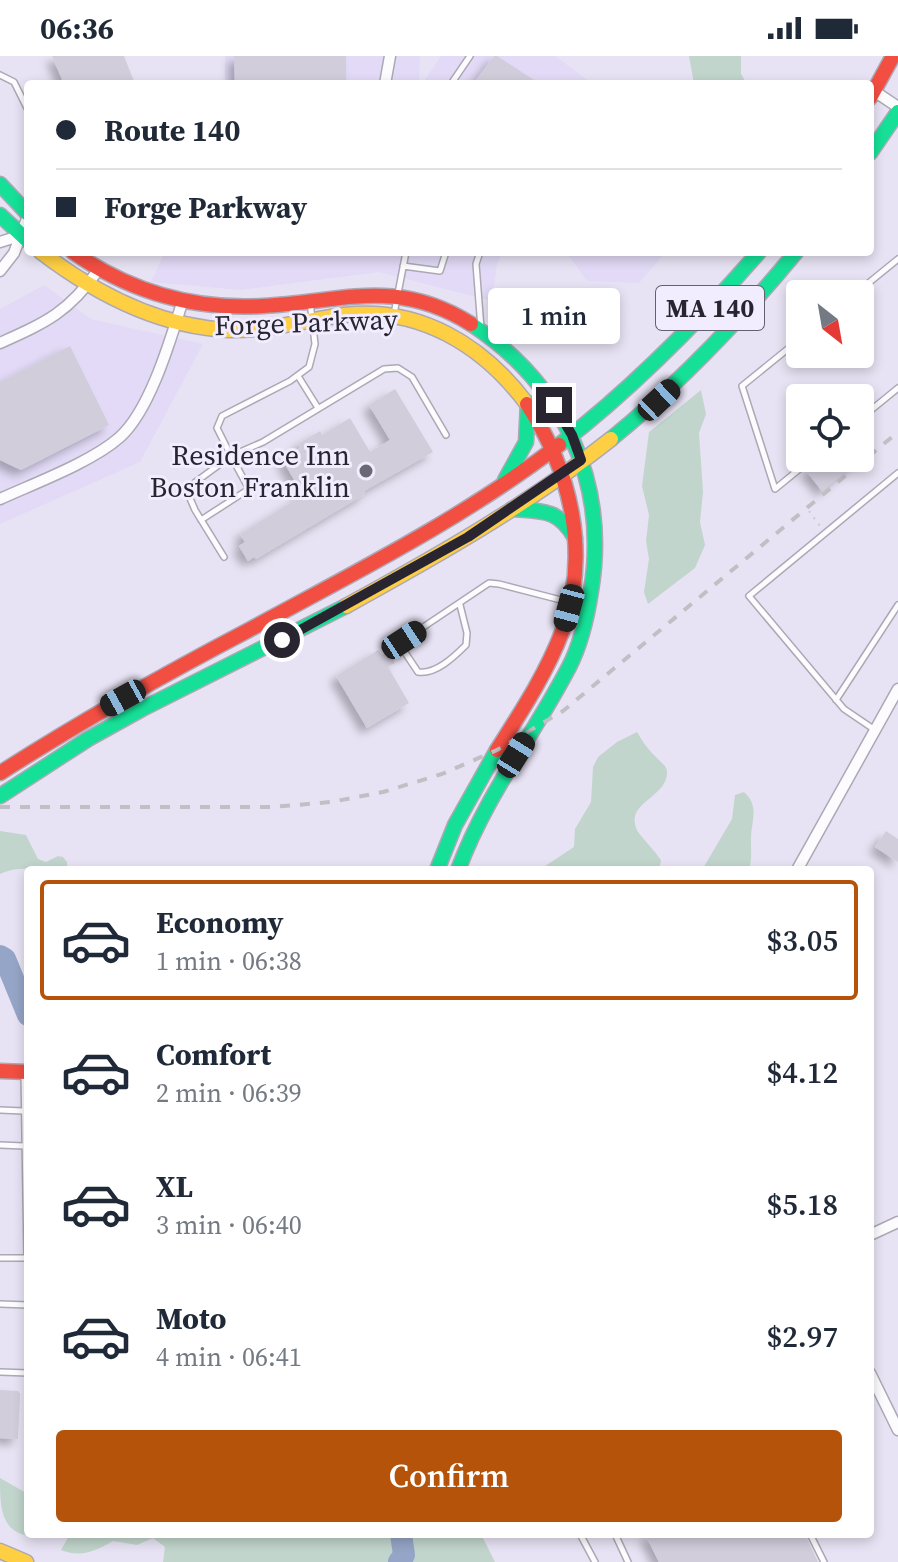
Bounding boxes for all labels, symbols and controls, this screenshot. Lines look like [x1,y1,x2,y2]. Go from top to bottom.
text: 06:36 [40,8,114,49]
text: Route 140 [104,110,241,151]
text: Forge Parkway [104,187,307,228]
north arrow [786,280,874,368]
map controls [786,280,874,472]
road number: MA 140 [656,286,764,330]
callout: 1 min [488,289,620,345]
text: 1 min [521,298,587,334]
street label: Forge Parkway [214,300,399,344]
car [633,375,685,425]
button: locate [786,384,874,472]
route end [536,387,572,423]
place label: Residence Inn Boston Franklin [150,436,350,506]
marker: Residence Inn Boston Franklin [357,462,375,480]
car [551,582,587,634]
car [377,617,431,663]
route start [264,622,300,658]
car [96,676,150,720]
car [493,728,539,782]
text: Economy [156,902,284,943]
icon: car [60,904,132,976]
text: $3.05 [767,920,838,961]
text: 1 min · 06:38 [156,943,302,979]
text: Comfort [156,1034,271,1075]
icon: car [60,1036,132,1108]
text: $4.12 [767,1052,838,1093]
text: 2 min · 06:39 [156,1075,302,1111]
text: XL [156,1166,193,1207]
icon: car [60,1168,132,1240]
text: $5.18 [767,1184,838,1225]
text: 3 min · 06:40 [156,1207,302,1243]
text: Moto [156,1298,227,1339]
icon: car [60,1300,132,1372]
text: $2.97 [767,1316,838,1357]
text: 4 min · 06:41 [156,1339,302,1375]
button: Confirm [56,1430,842,1522]

